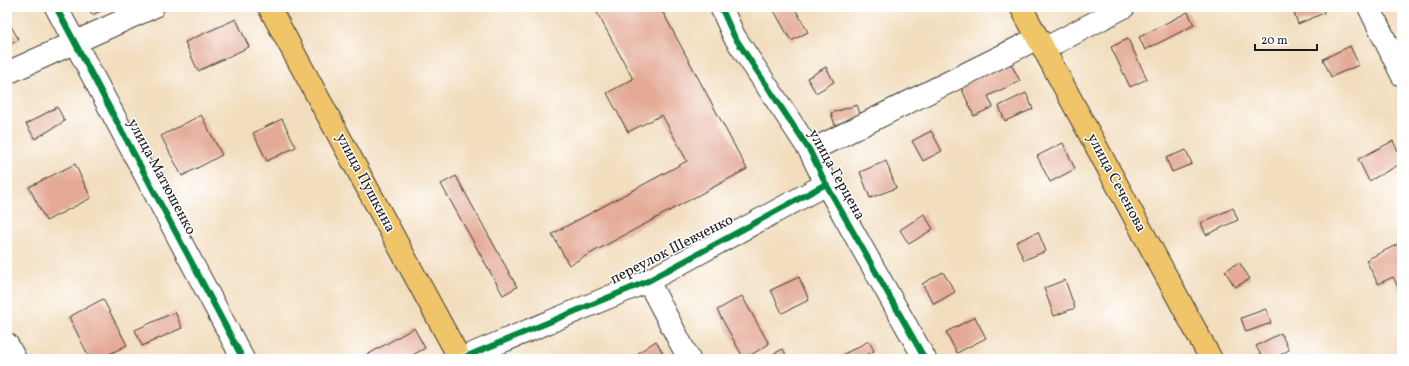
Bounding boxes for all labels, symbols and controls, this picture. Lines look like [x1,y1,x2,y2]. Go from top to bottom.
scale bar [1255,26,1317,52]
text: 20 m [1261,33,1288,49]
street label: улица Матюшенко [121,115,201,239]
street label: улица Герцена [802,126,870,224]
street label: улица Пушкина [330,130,400,236]
street label: улица Сеченова [1081,130,1151,236]
street label: переулок Шевченко [607,210,737,290]

